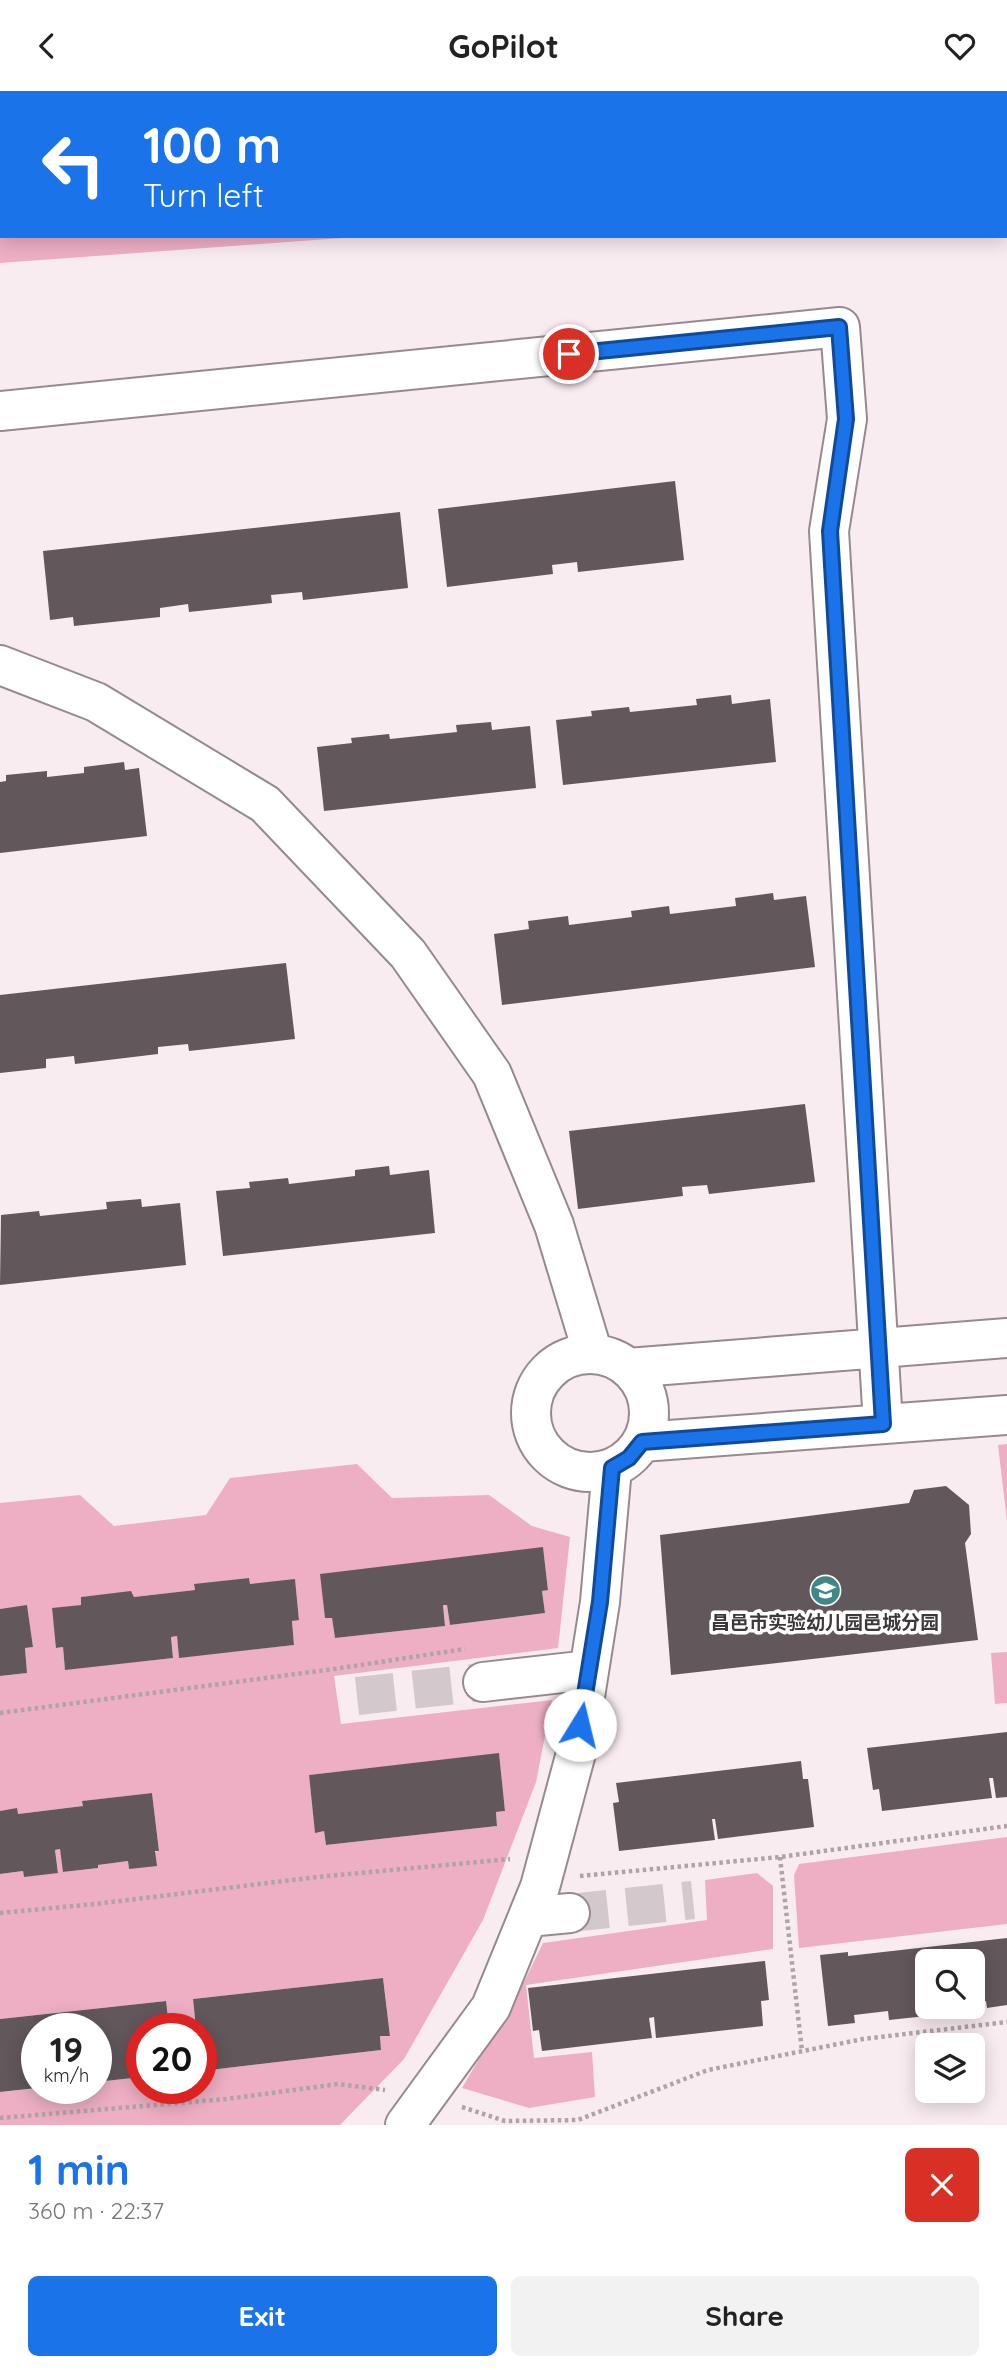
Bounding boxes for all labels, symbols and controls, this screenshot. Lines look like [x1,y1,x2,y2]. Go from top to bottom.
text: GoPilot [448,26,559,66]
icon: back [28,27,66,65]
icon: heart [941,27,979,65]
text: 100 m [143,114,281,175]
icon: left [28,119,119,210]
text: Turn left [143,175,264,215]
pin [539,324,599,384]
icon: arrive [550,335,588,373]
school or university icon: 昌邑市实验幼儿园邑城分园 [808,1574,842,1608]
place label: 昌邑市实验幼儿园邑城分园 [711,1610,939,1634]
position arrow [543,1688,617,1762]
map controls [915,1949,985,2103]
button: search [915,1949,985,2019]
speed limit sign: 20 [126,2013,217,2104]
text: 19 [50,2027,83,2071]
button: layers [915,2033,985,2103]
text: km/h [44,2064,89,2087]
text: 1 min [28,2143,130,2196]
button: close [905,2148,979,2222]
text: 360 m · 22:37 [28,2196,164,2225]
button: Exit [28,2276,497,2356]
button: Share [511,2276,979,2356]

